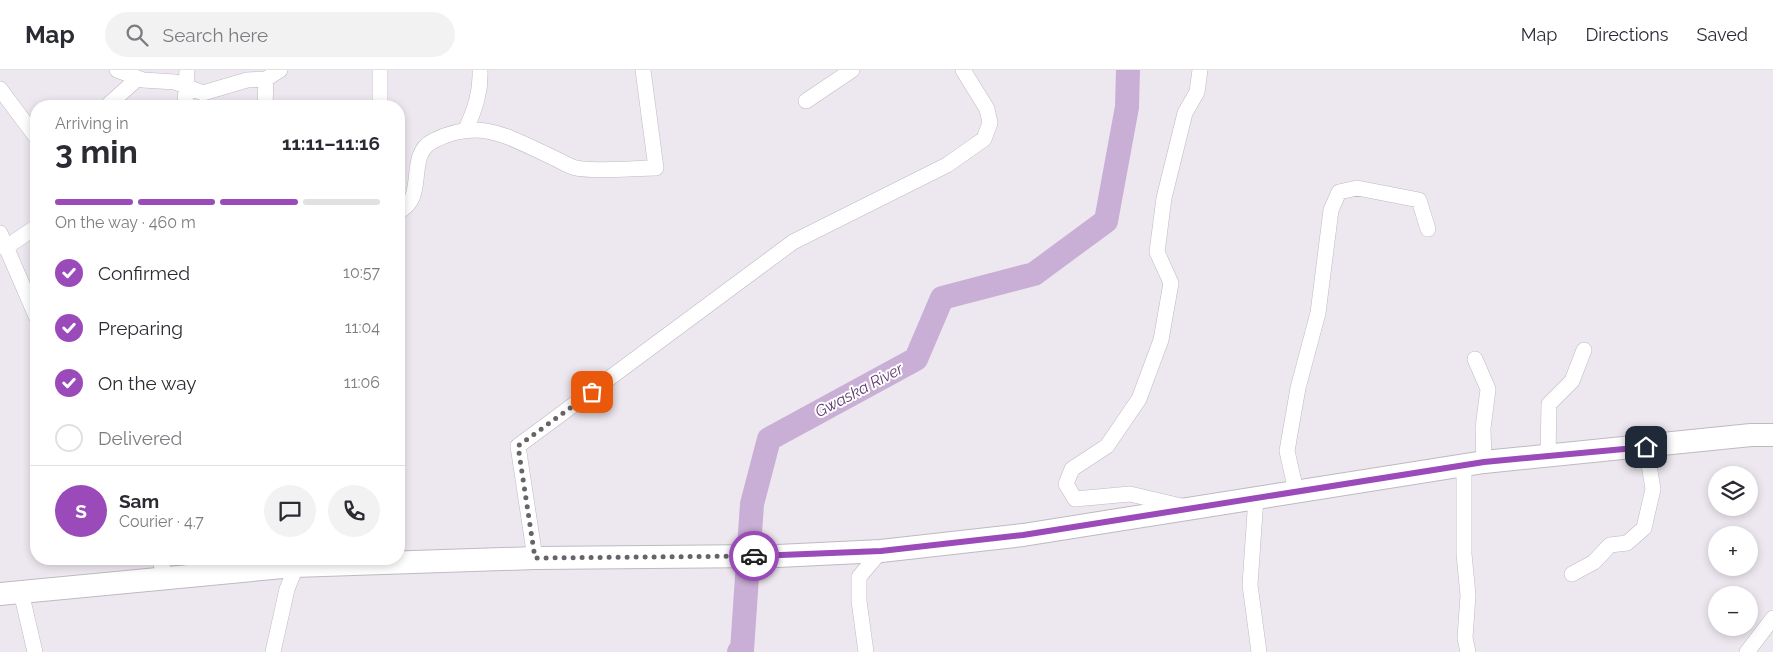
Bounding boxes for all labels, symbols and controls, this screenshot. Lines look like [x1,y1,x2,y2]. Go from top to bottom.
search box [105,12,455,57]
text: Map [25,20,75,49]
icon: search [123,21,151,49]
text: Search here [163,24,268,46]
text: Map [1521,24,1557,45]
text: Directions [1585,24,1669,45]
text: Saved [1697,24,1748,45]
text: Arriving in [55,114,129,133]
text: 11:11–11:16 [282,132,380,154]
text: 3 min [55,133,138,170]
text: On the way · 460 m [55,213,196,232]
icon: check [55,259,83,287]
text: Confirmed [98,262,190,284]
text: 10:57 [343,263,380,282]
icon: check [55,314,83,342]
text: Preparing [98,317,183,339]
text: 11:04 [345,318,380,337]
water label: Gwaska River [812,359,907,421]
icon: check [55,369,83,397]
pin [571,371,613,413]
text: On the way [98,372,197,394]
text: 11:06 [344,373,380,392]
icon: bag [578,378,606,406]
pin [1625,426,1667,468]
text: Delivered [98,427,182,449]
icon: home [1632,433,1660,461]
map controls [1708,466,1758,636]
button: layers [1708,466,1758,516]
button: chat [264,485,316,537]
button: phone [328,485,380,537]
text: Sam [119,490,159,512]
text: S [75,500,87,522]
text: Courier · 4.7 [119,512,204,531]
button: + [1708,526,1758,576]
courier [729,531,779,581]
icon: car [740,542,768,570]
button: − [1708,586,1758,636]

